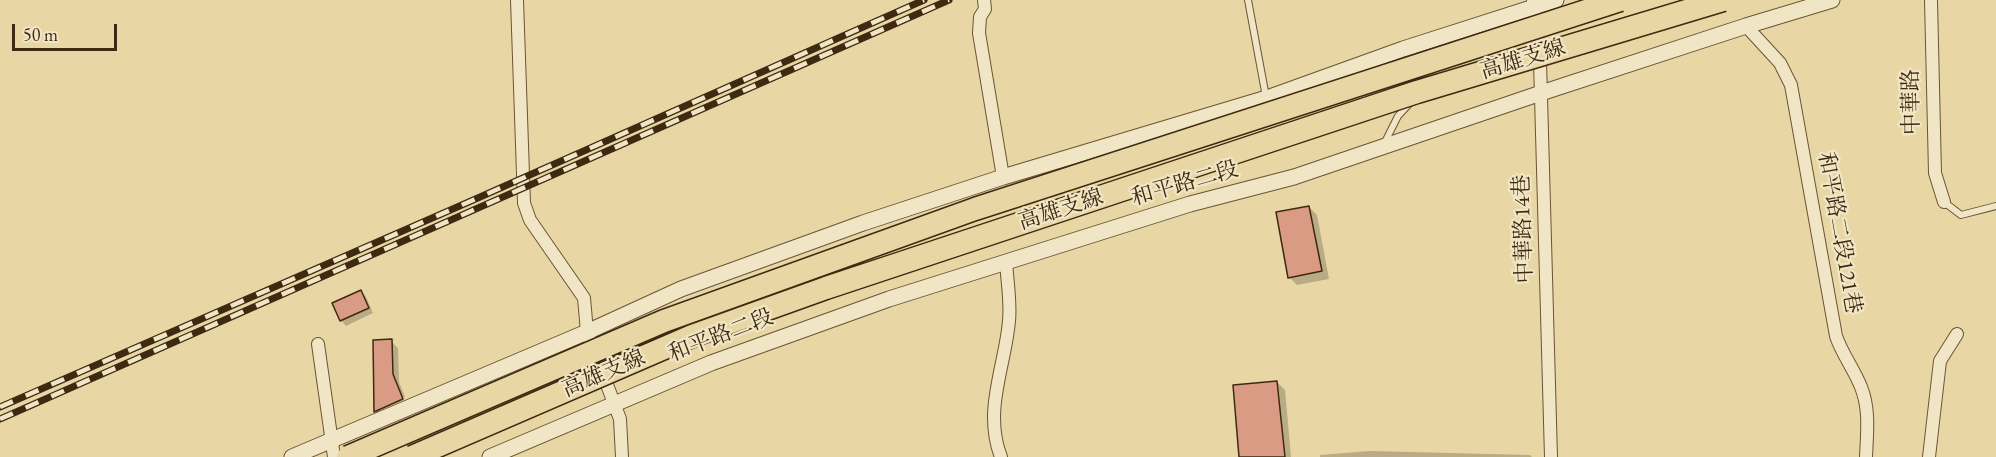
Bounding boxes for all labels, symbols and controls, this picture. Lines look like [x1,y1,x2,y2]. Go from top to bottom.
scale bar [15,12,120,50]
text: 50 m [23,23,58,46]
street label: 高雄支線 [1477,35,1569,85]
street label: 中華路 [1898,69,1926,135]
street label: 和平路二段121巷 [1812,150,1866,316]
street label: 和平路二段 [1128,156,1242,212]
street label: 中華路14巷 [1509,174,1539,284]
street label: 高雄支線 [1015,184,1107,236]
street label: 和平路二段 [665,304,777,368]
street label: 高雄支線 [558,345,650,403]

